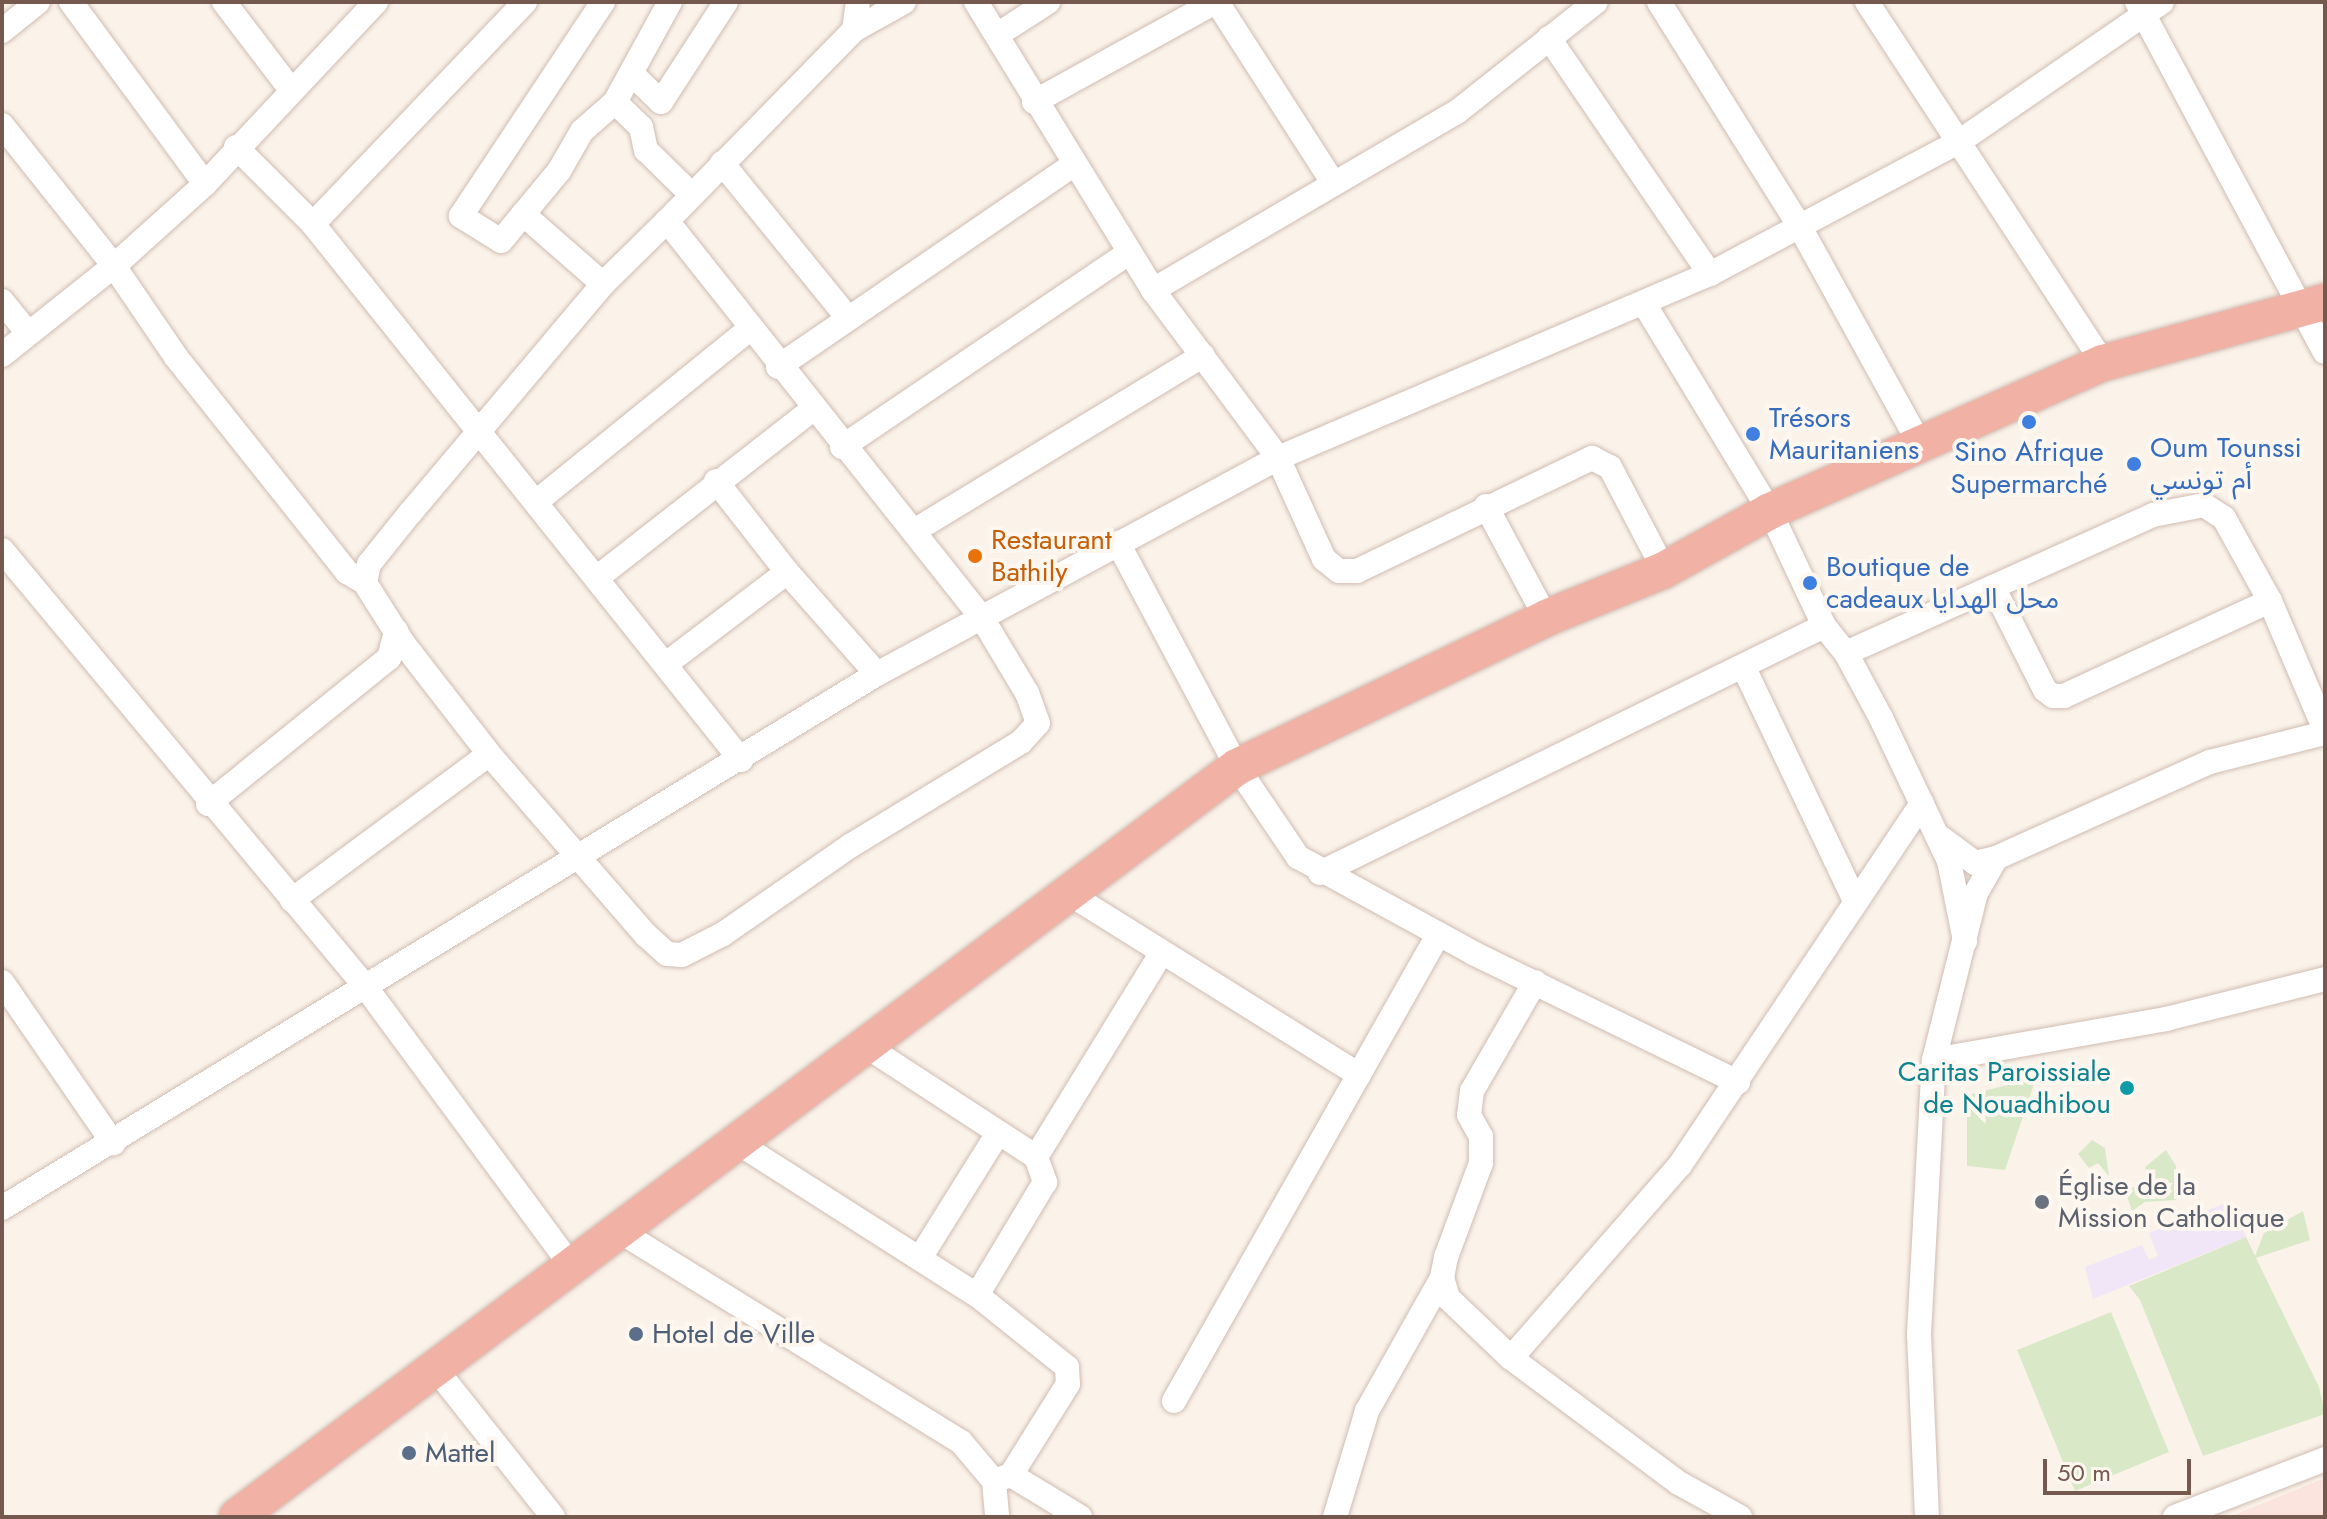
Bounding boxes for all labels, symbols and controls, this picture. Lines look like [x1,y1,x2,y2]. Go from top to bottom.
place label: Trésors Mauritaniens [1769,401,1919,467]
marker: Sino Afrique Supermarché [2020,413,2038,431]
marker: Trésors Mauritaniens [1744,425,1762,443]
place label: Oum Tounssi أم تونسي [2150,431,2302,497]
place label: Sino Afrique Supermarché [1950,435,2108,501]
marker: Oum Tounssi أم تونسي [2125,455,2143,473]
place label: Restaurant Bathily [991,523,1112,589]
marker: Restaurant Bathily [966,547,984,565]
place label: Boutique de cadeaux محل الهدايا [1826,550,2059,616]
marker: Boutique de cadeaux محل الهدايا [1801,574,1819,592]
place label: Caritas Paroissiale de Nouadhibou [1898,1055,2111,1121]
marker: Caritas Paroissiale de Nouadhibou [2118,1079,2136,1097]
place label: Église de la Mission Catholique [2058,1169,2284,1235]
marker: Église de la Mission Catholique [2033,1193,2051,1211]
place label: Hotel de Ville [652,1317,815,1351]
marker: Hotel de Ville [627,1325,645,1343]
place label: Mattel [425,1436,495,1470]
scale bar [2047,1443,2195,1493]
marker: Mattel [400,1444,418,1462]
text: 50 m [2057,1455,2111,1490]

